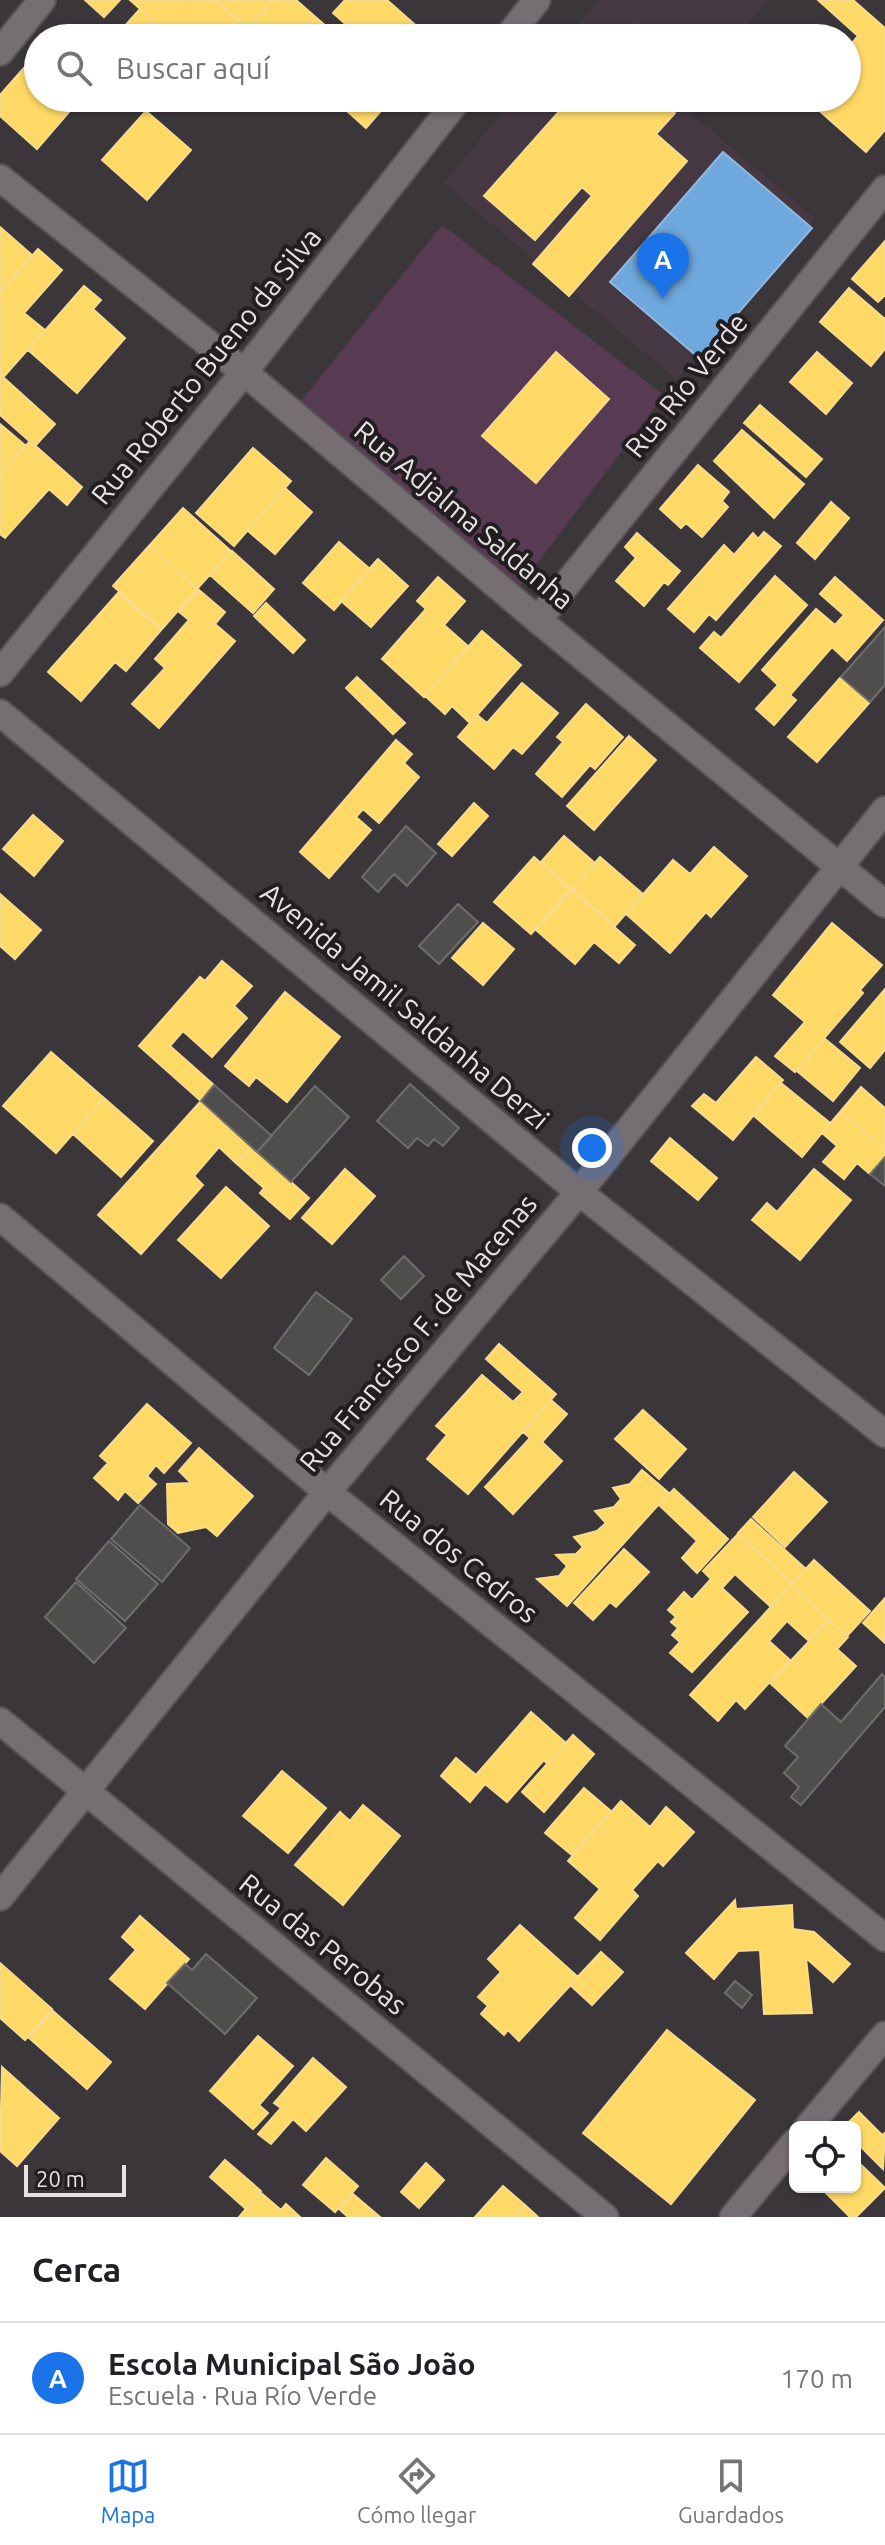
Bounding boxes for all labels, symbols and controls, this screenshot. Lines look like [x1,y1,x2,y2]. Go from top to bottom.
search box [24,24,861,112]
icon: search [52,46,96,90]
text: Buscar aquí [116,51,270,85]
street label: Rua Roberto Bueno da Silva [85,221,327,510]
pin: A [637,233,689,299]
street label: Rua Río Verde [618,307,753,463]
street label: Rua Adjalma Saldanha [349,414,580,615]
street label: Avenida Jamil Saldanha Derzi [255,876,555,1135]
your location [572,1128,612,1168]
street label: Rua Francisco F. de Macenas [293,1188,542,1477]
street label: Rua dos Cedros [374,1483,544,1629]
street label: Rua das Perobas [234,1867,413,2020]
map controls [789,2121,861,2193]
button: locate [789,2121,861,2193]
scale bar [24,2161,126,2197]
text: 20 m [36,2166,85,2191]
text: Cerca [32,2250,121,2288]
text: Escola Municipal São João [108,2347,476,2381]
text: A [49,2364,67,2393]
text: 170 m [781,2364,853,2393]
text: Escuela · Rua Río Verde [108,2381,377,2410]
tab: Mapa [101,2454,155,2527]
tab: Cómo llegar [357,2454,476,2527]
tab: Guardados [678,2454,784,2527]

